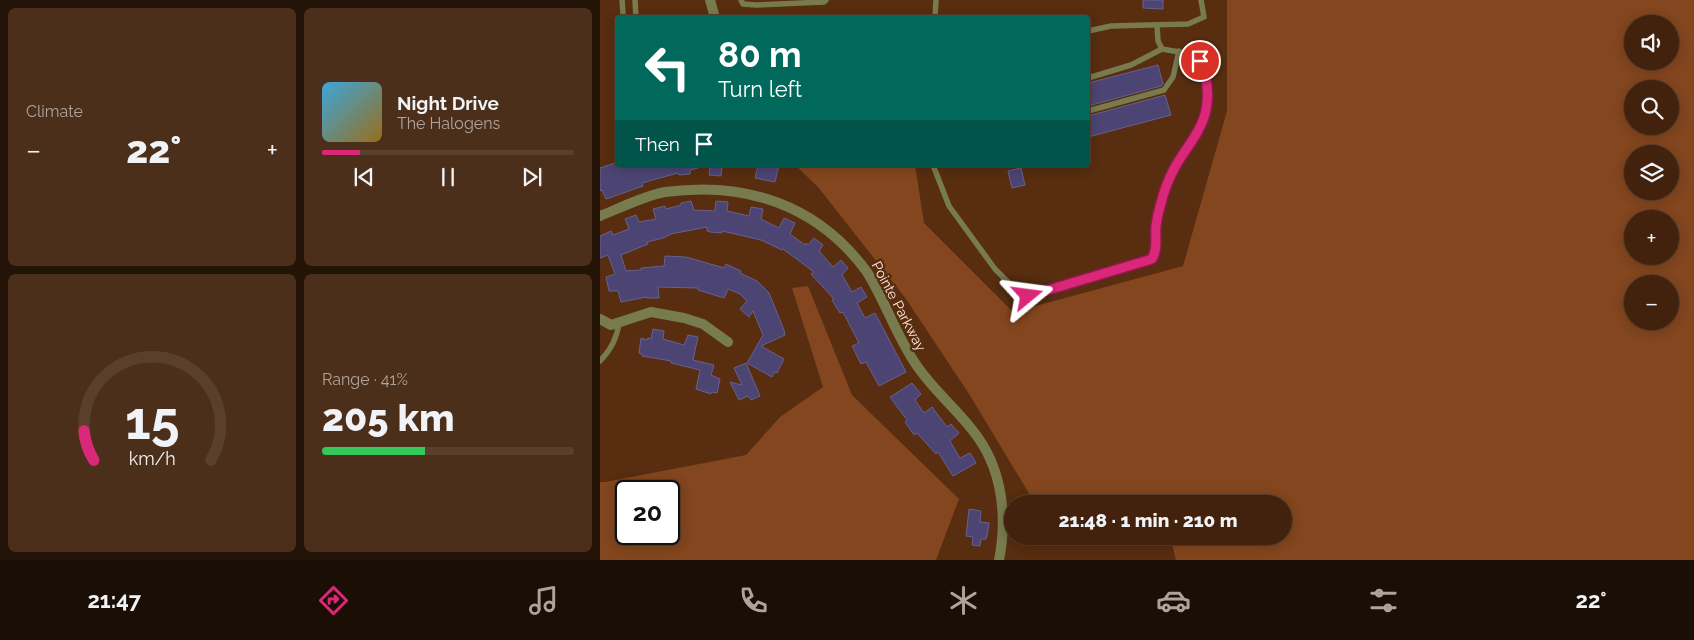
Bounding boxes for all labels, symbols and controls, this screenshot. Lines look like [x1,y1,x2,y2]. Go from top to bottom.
map controls [1624,15,1679,330]
button: sound [1624,15,1679,70]
text: 80 m [718,34,802,75]
icon: left [635,35,700,100]
pin [1179,40,1221,82]
icon: arrive [1186,47,1214,75]
text: Turn left [718,76,802,102]
button: search [1624,80,1679,135]
text: Night Drive [397,92,499,114]
text: Climate [26,102,83,121]
text: The Halogens [397,114,500,133]
text: 22° [126,127,181,172]
icon: arrive [690,130,718,158]
text: Then [635,133,680,155]
text: − [26,134,41,167]
text: + [266,134,278,167]
button: layers [1624,145,1679,200]
icon: previous [350,163,378,191]
icon: pause [434,163,462,191]
icon: next [518,163,546,191]
button: + [1624,210,1679,265]
street label: Pointe Parkway [869,258,930,354]
position arrow [1001,269,1053,321]
button: − [1624,275,1679,330]
text: Range · 41% [322,370,408,389]
text: 15 [125,390,179,451]
text: 205 km [322,395,455,440]
text: km/h [128,448,176,469]
speed limit sign: 20 [615,480,680,545]
text: 21:48 · 1 min · 210 m [1059,509,1237,531]
icon: directions [316,583,351,618]
icon: music [526,583,561,618]
icon: phone [736,583,771,618]
icon: climate [946,583,981,618]
icon: car [1156,583,1191,618]
icon: filters [1366,583,1401,618]
text: 21:47 [87,587,141,613]
text: 22° [1576,587,1607,613]

